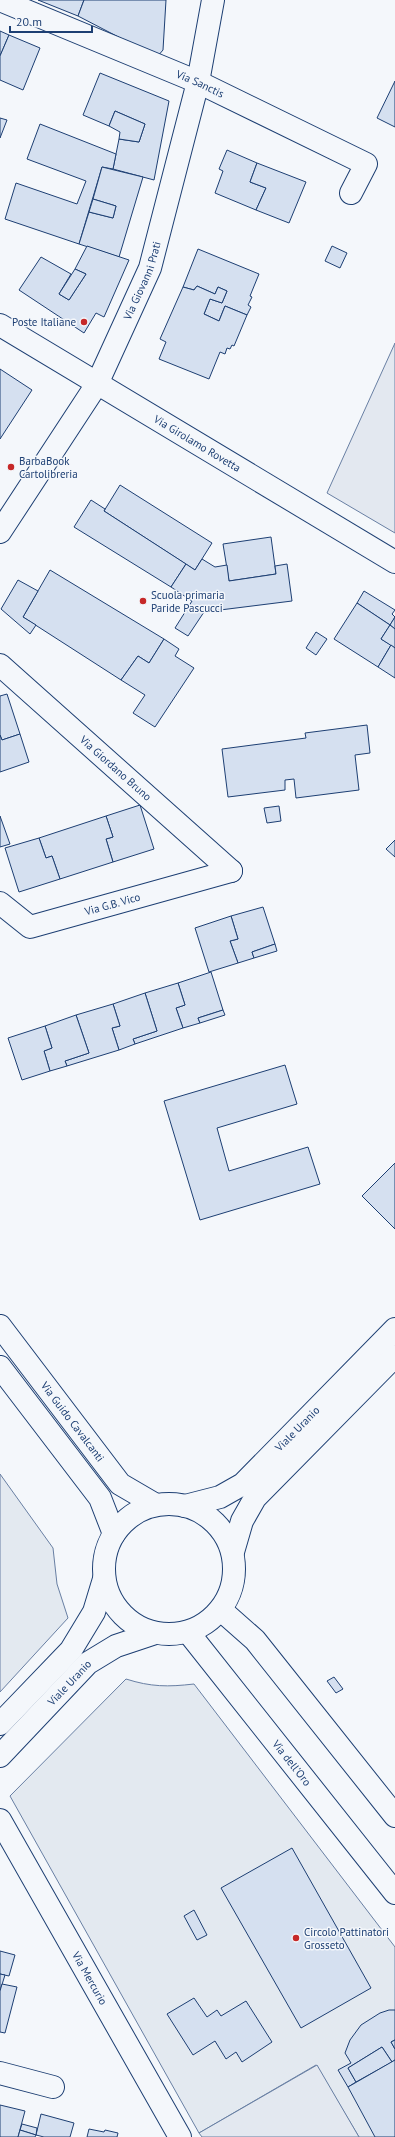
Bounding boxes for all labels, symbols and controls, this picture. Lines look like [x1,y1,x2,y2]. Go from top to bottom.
scale bar [10,8,92,34]
text: 20 m [16,14,42,29]
street label: Via Sanctis [173,66,227,101]
street label: Via Giovanni Prati [120,240,164,323]
place label: Poste Italiane [12,315,76,329]
marker: Poste Italiane [79,317,89,327]
street label: Via Girolamo Rovetta [150,411,243,475]
place label: BarbaBook Cartolibreria [19,454,78,481]
marker: BarbaBook Cartolibreria [6,462,16,472]
place label: Scuola primaria Paride Pascucci [151,588,224,615]
marker: Scuola primaria Paride Pascucci [138,596,148,606]
street label: Via Giordano Bruno [76,732,154,804]
street label: Via G.B. Vico [82,890,142,919]
street label: Via Guido Cavalcanti [37,1378,107,1464]
street label: Viale Uranio [271,1403,322,1455]
street label: Viale Uranio [44,1657,94,1709]
street label: Via dell'Oro [269,1736,314,1789]
place label: Circolo Pattinatori Grosseto [304,1925,389,1952]
marker: Circolo Pattinatori Grosseto [291,1933,301,1943]
street label: Via Mercurio [69,1948,111,2008]

